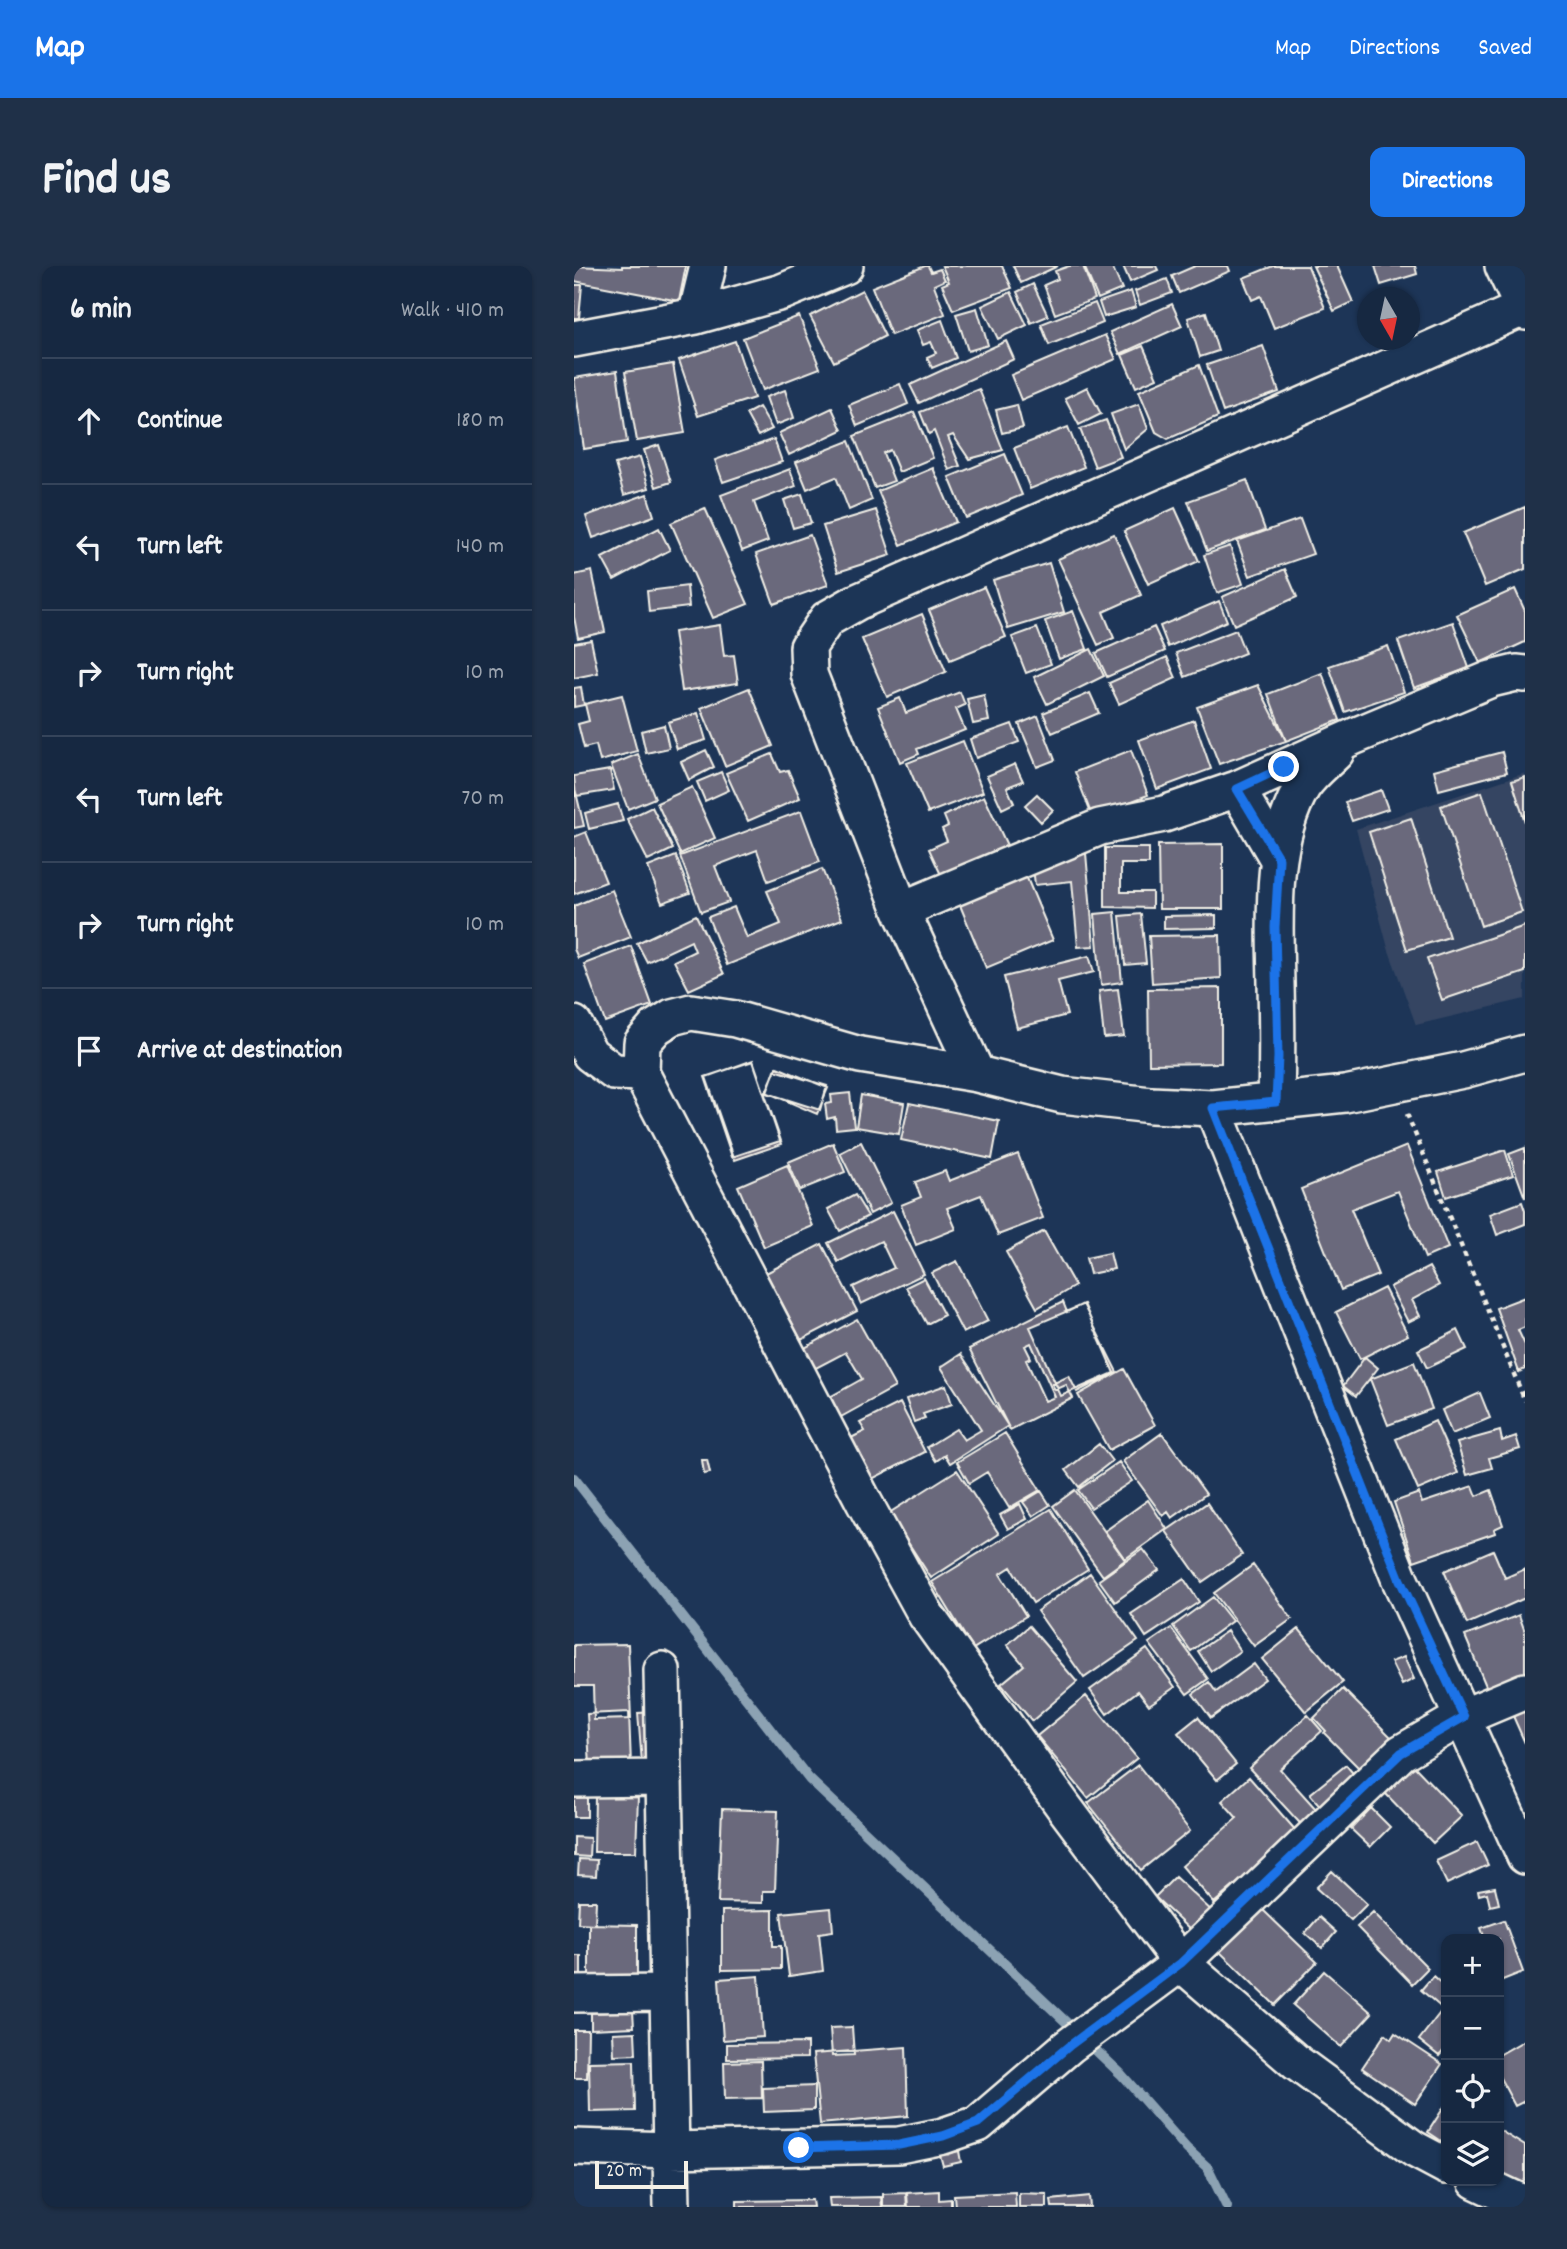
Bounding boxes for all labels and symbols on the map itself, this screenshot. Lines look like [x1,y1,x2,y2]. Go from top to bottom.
north arrow [1357,287,1420,350]
route end [1268,751,1299,782]
route start [783,2132,814,2163]
scale bar [595,2158,688,2190]

